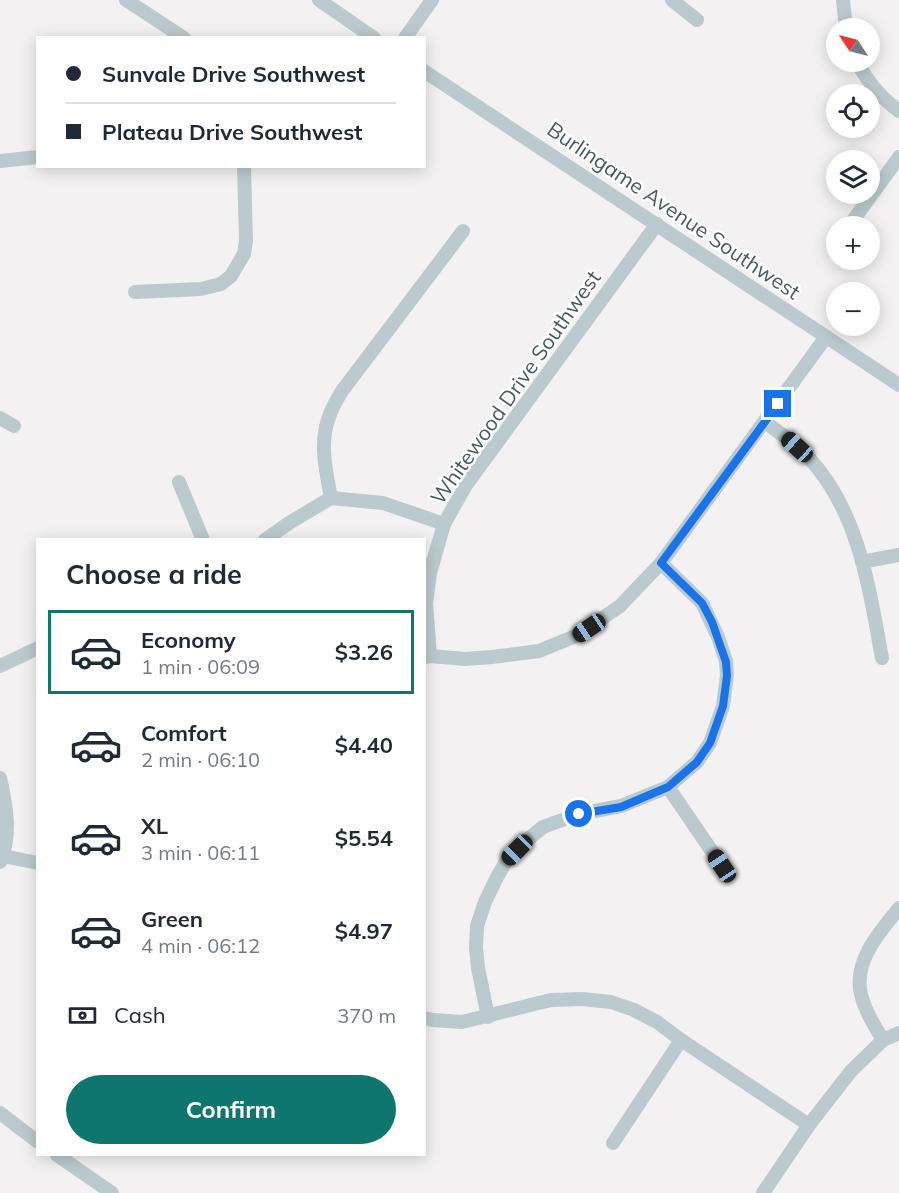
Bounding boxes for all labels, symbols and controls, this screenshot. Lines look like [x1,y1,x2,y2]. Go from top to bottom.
north arrow [826,18,880,72]
map controls [826,18,880,336]
text: Sunvale Drive Southwest [102,60,365,88]
button: locate [826,84,880,138]
street label: Burlingame Avenue Southwest [543,115,805,305]
text: Plateau Drive Southwest [102,118,362,146]
button: layers [826,150,880,204]
button: + [826,216,880,270]
street label: Whitewood Drive Southwest [424,265,606,509]
button: − [826,282,880,336]
route end [764,390,791,417]
car [778,428,816,466]
text: Choose a ride [66,557,242,591]
car [569,610,609,646]
icon: car [69,625,123,679]
text: Economy [141,626,236,654]
text: $3.26 [335,638,393,666]
text: 1 min · 06:09 [141,654,260,679]
icon: car [69,718,123,772]
text: Comfort [141,719,227,747]
text: $4.40 [335,731,393,759]
text: 2 min · 06:10 [141,747,260,772]
route start [565,800,592,827]
icon: car [69,811,123,865]
text: XL [141,812,168,840]
text: $5.54 [335,824,393,852]
car [498,831,536,869]
text: 3 min · 06:11 [141,840,260,865]
car [704,846,740,886]
icon: car [69,904,123,958]
text: Green [141,905,203,933]
text: $4.97 [335,917,393,945]
text: 4 min · 06:12 [141,933,260,958]
icon: cash [66,999,99,1032]
text: Cash [114,1001,166,1029]
text: 370 m [337,1003,396,1028]
button: Confirm [66,1075,396,1144]

